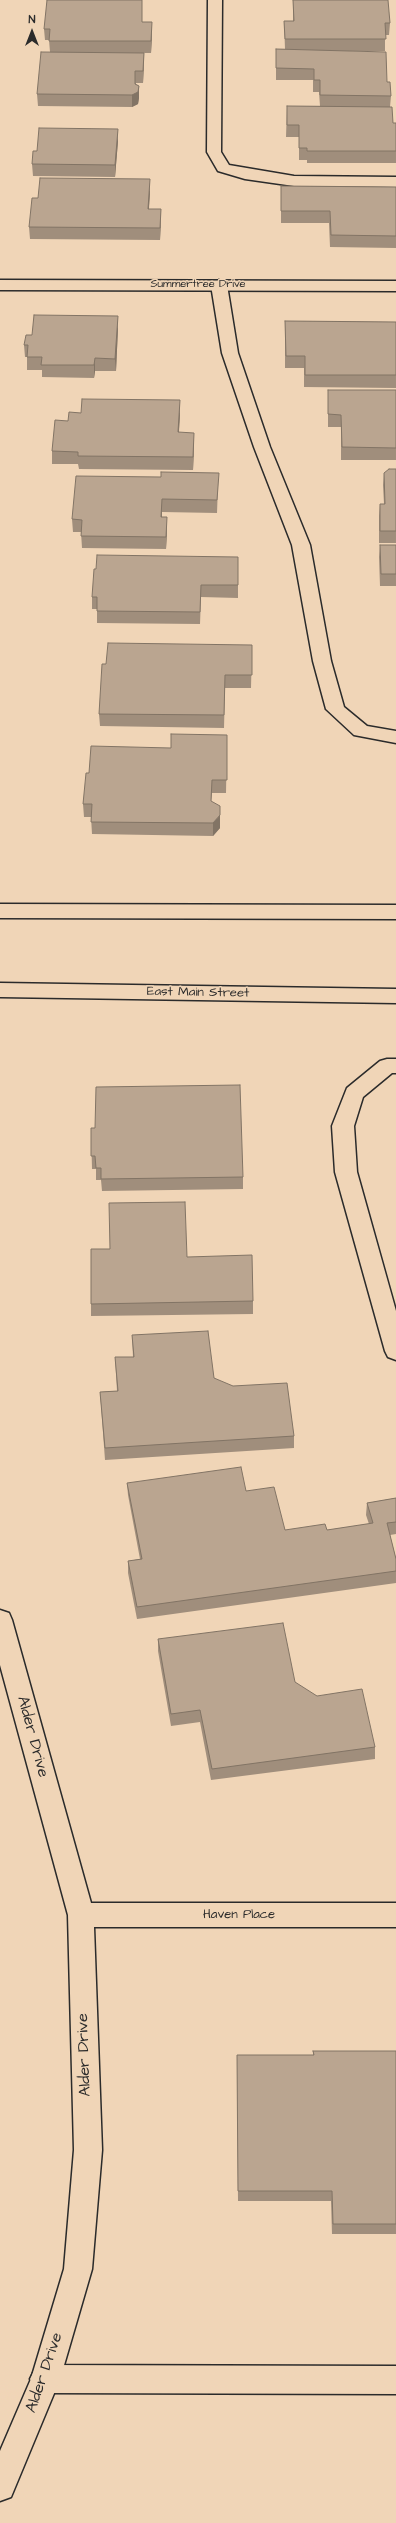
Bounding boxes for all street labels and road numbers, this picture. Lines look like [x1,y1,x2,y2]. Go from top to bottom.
street label: Summertree Drive [150,278,246,292]
street label: East Main Street [147,984,249,1002]
street label: Alder Drive [12,1694,52,1780]
street label: Haven Place [203,1907,275,1923]
street label: Alder Drive [74,2013,96,2097]
street label: Alder Drive [22,2330,68,2416]

